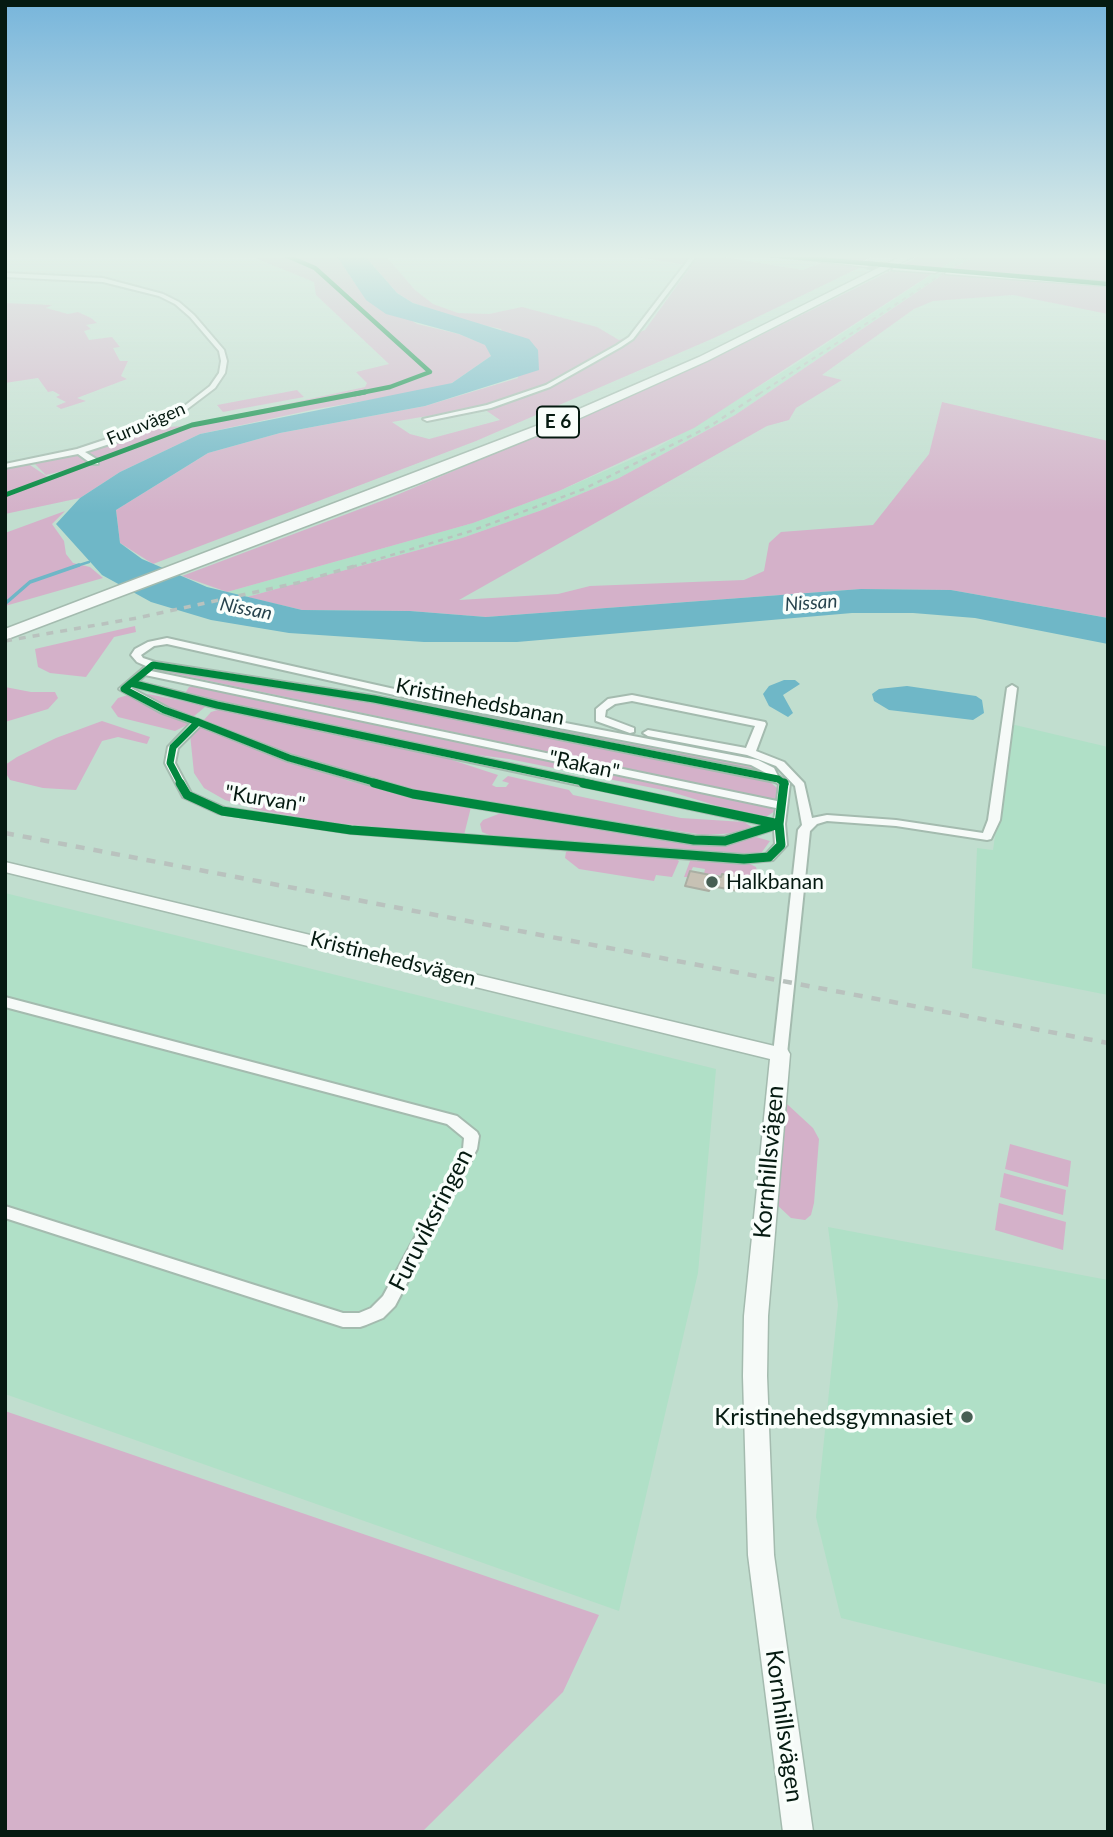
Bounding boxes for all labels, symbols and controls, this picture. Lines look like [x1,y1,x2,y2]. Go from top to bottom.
street label: Furuvägen [104,398,188,450]
road number: E 6 [537,406,579,438]
water label: Nissan [784,590,838,616]
water label: Nissan [218,593,274,625]
street label: Kristinehedsbanan [394,673,566,731]
street label: "Rakan" [546,745,622,785]
street label: "Kurvan" [223,780,307,818]
place label: Halkbanan [726,869,824,895]
marker: Halkbanan [704,874,720,890]
street label: Kristinehedsvägen [308,926,478,992]
street label: Kornhillsvägen [748,1084,790,1240]
street label: Furuviksringen [383,1144,479,1296]
place label: Kristinehedsgymnasiet [714,1403,953,1431]
marker: Kristinehedsgymnasiet [959,1409,975,1425]
street label: Kornhillsvägen [759,1648,809,1804]

